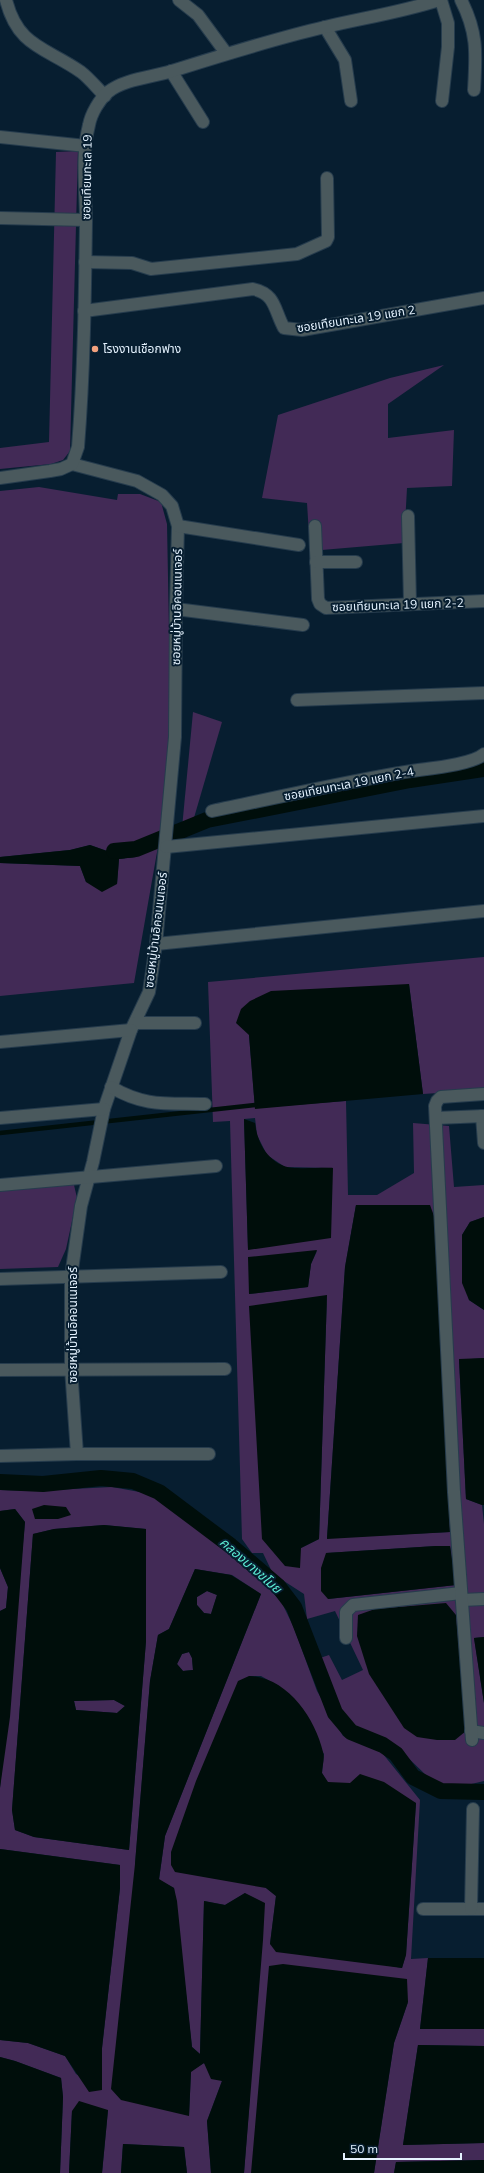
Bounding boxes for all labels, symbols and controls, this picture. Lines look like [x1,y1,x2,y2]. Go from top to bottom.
street label: ซอยเทียนทะเล 19 [78,134,95,220]
street label: ซอยเทียนทะเล 19 แยก 2 [296,302,416,335]
place label: โรงงานเชือกฟาง [103,341,181,356]
marker: โรงงานเชือกฟาง [90,344,100,354]
street label: ซอยหมู่บ้านอิคอนเนเจอร์ [168,548,185,665]
street label: ซอยเทียนทะเล 19 แยก 2-2 [332,595,464,614]
street label: ซอยเทียนทะเล 19 แยก 2-4 [283,764,415,803]
street label: ซอยหมู่บ้านอิคอนเนเจอร์ [141,871,170,989]
street label: ซอยหมู่บ้านอิคอนเนเจอร์ [65,1266,80,1383]
water label: คลองบางขโมย [217,1534,286,1597]
scale bar [344,2135,461,2161]
text: 50 m [350,2141,378,2156]

